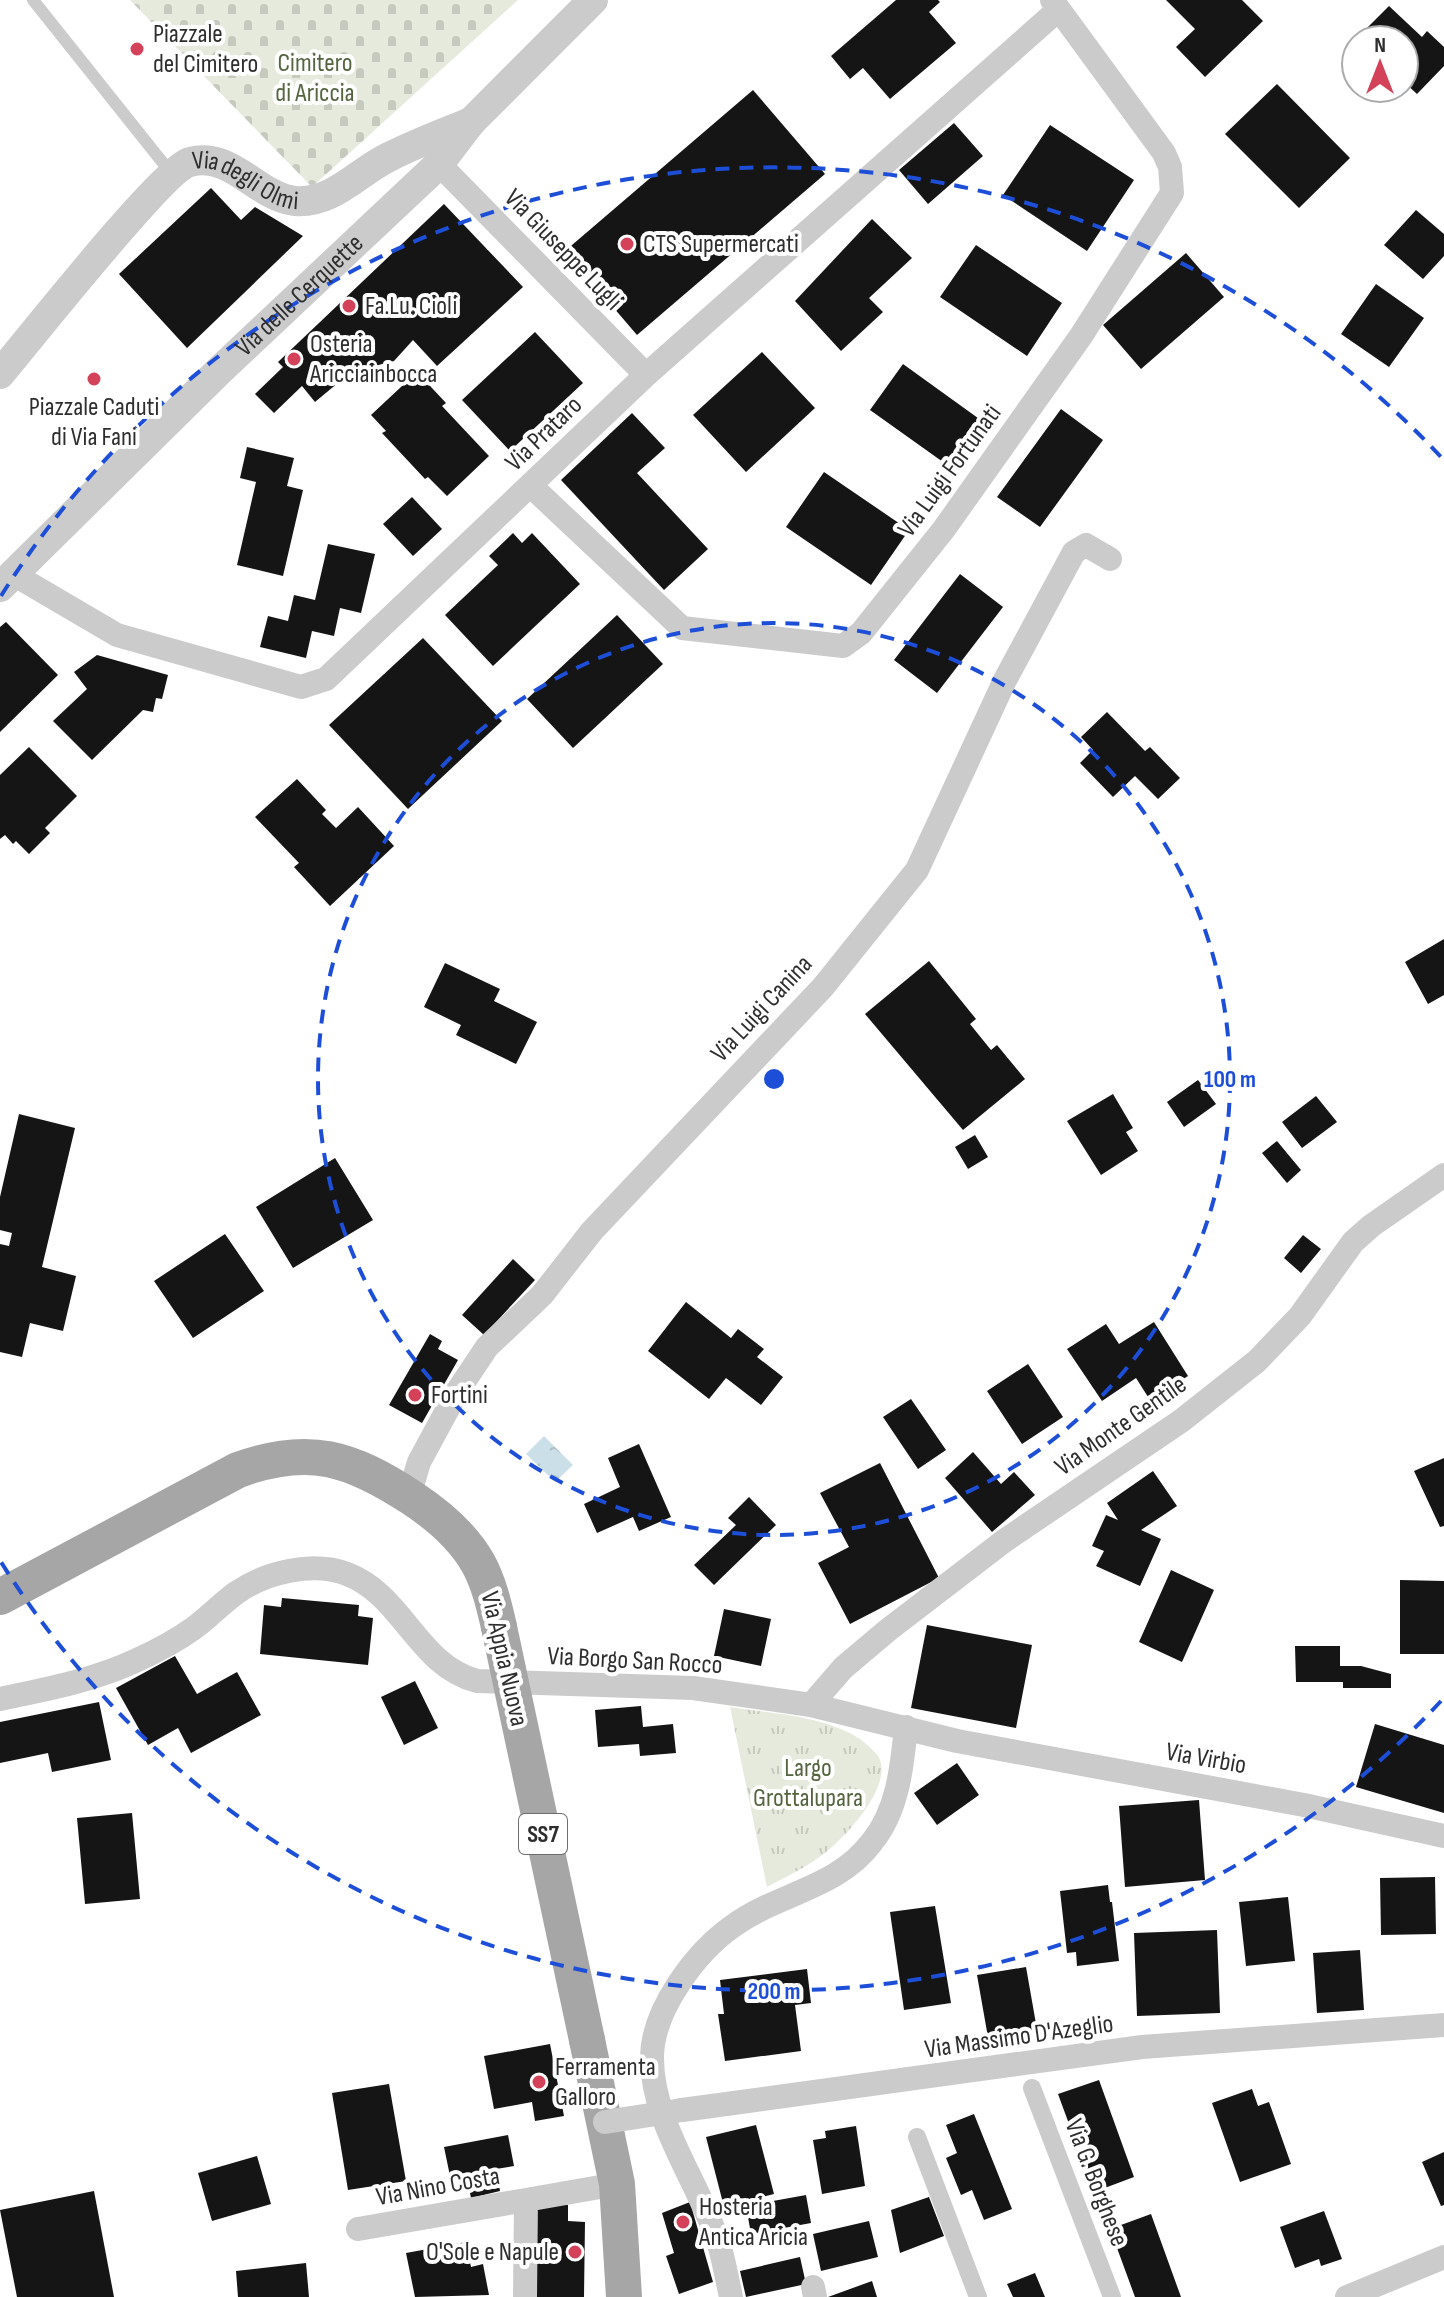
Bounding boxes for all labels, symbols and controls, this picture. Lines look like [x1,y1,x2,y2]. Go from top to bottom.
place label: Piazzale del Cimitero [153,19,258,80]
north arrow [1340,24,1420,104]
text: N [1374,32,1386,59]
marker: Piazzale del Cimitero [128,40,146,58]
park label: Cimitero di Ariccia [275,48,355,109]
street label: Via degli Olmi [191,145,299,217]
street label: Via Giuseppe Lugli [498,183,628,317]
street label: Via delle Cerquette [229,228,370,363]
place label: CTS Supermercati [643,229,799,260]
marker: CTS Supermercati [618,235,636,253]
place label: Fa.Lu. Cioli [365,291,457,322]
marker: Fa.Lu. Cioli [340,297,358,315]
place label: Osteria Aricciainbocca [309,329,437,390]
marker: Osteria Aricciainbocca [285,350,303,368]
marker: Piazzale Caduti di Via Fani [85,370,103,388]
street label: Via Prataro [499,390,589,478]
place label: Piazzale Caduti di Via Fani [29,392,159,453]
street label: Via Luigi Fortunati [892,399,1008,543]
street label: Via Luigi Canina [705,949,819,1069]
centre of rings [760,1065,788,1093]
text: 100 m [1204,1065,1256,1094]
street label: Via Monte Gentile [1049,1369,1193,1483]
place label: Fortini [431,1380,488,1411]
marker: Fortini [406,1386,424,1404]
street label: Via Appia Nuova [473,1589,535,1729]
street label: Via Borgo San Rocco [547,1641,723,1681]
street label: Via Virbio [1163,1737,1249,1781]
park label: Largo Grottalupara [753,1753,863,1814]
road number: SS7 [519,1814,567,1854]
text: 200 m [747,1977,801,2006]
street label: Via Massimo D'Azeglio [923,2008,1115,2066]
place label: Ferramenta Galloro [555,2052,656,2113]
marker: Ferramenta Galloro [530,2073,548,2091]
street label: Via G. Borghese [1058,2115,1134,2251]
street label: Via Nino Costa [374,2161,502,2213]
place label: Hosteria Antica Aricia [698,2192,808,2253]
marker: Hosteria Antica Aricia [674,2213,692,2231]
place label: O'Sole e Napule [426,2237,559,2268]
marker: O'Sole e Napule [566,2243,584,2261]

